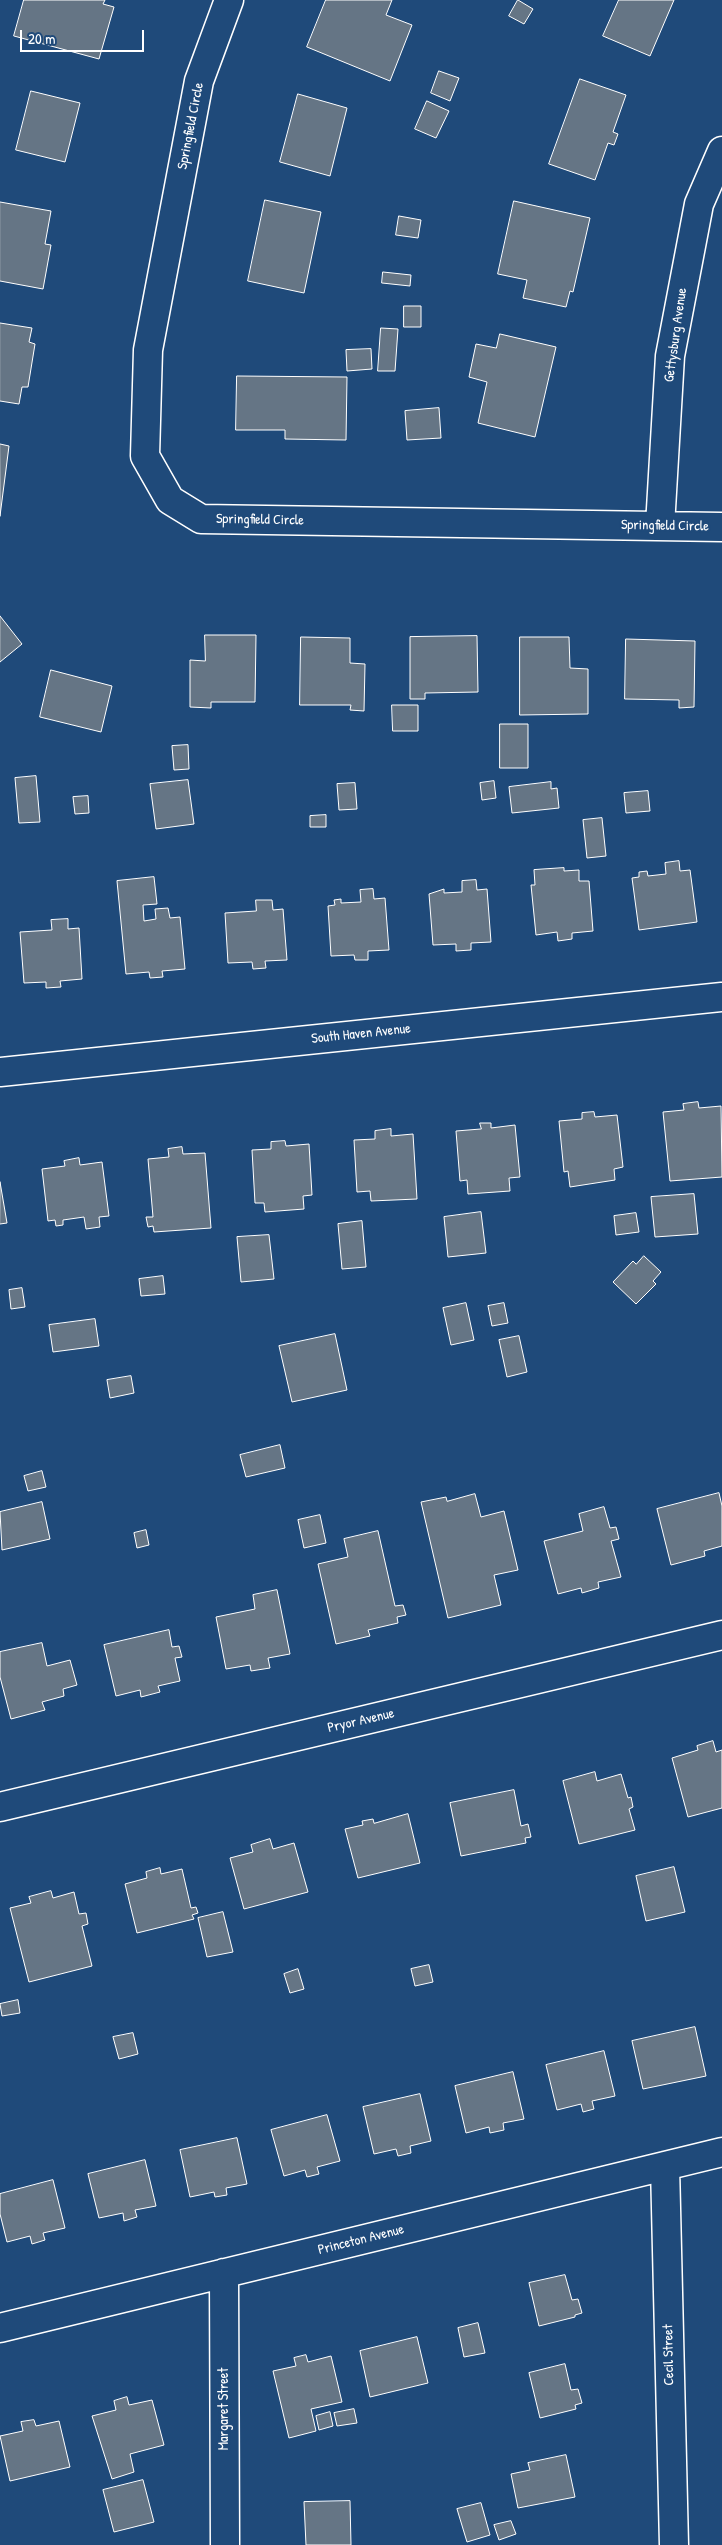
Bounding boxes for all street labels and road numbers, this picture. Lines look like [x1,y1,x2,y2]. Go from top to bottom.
street label: Springfield Circle [174,81,208,171]
street label: Gettysburg Avenue [661,287,691,383]
street label: Springfield Circle [216,511,304,529]
street label: Springfield Circle [621,517,709,535]
street label: South Haven Avenue [310,1020,412,1048]
street label: Pryor Avenue [326,1705,396,1737]
street label: Princeton Avenue [316,2221,406,2259]
street label: Cecil Street [660,2324,678,2386]
street label: Margaret Street [216,2368,232,2450]

